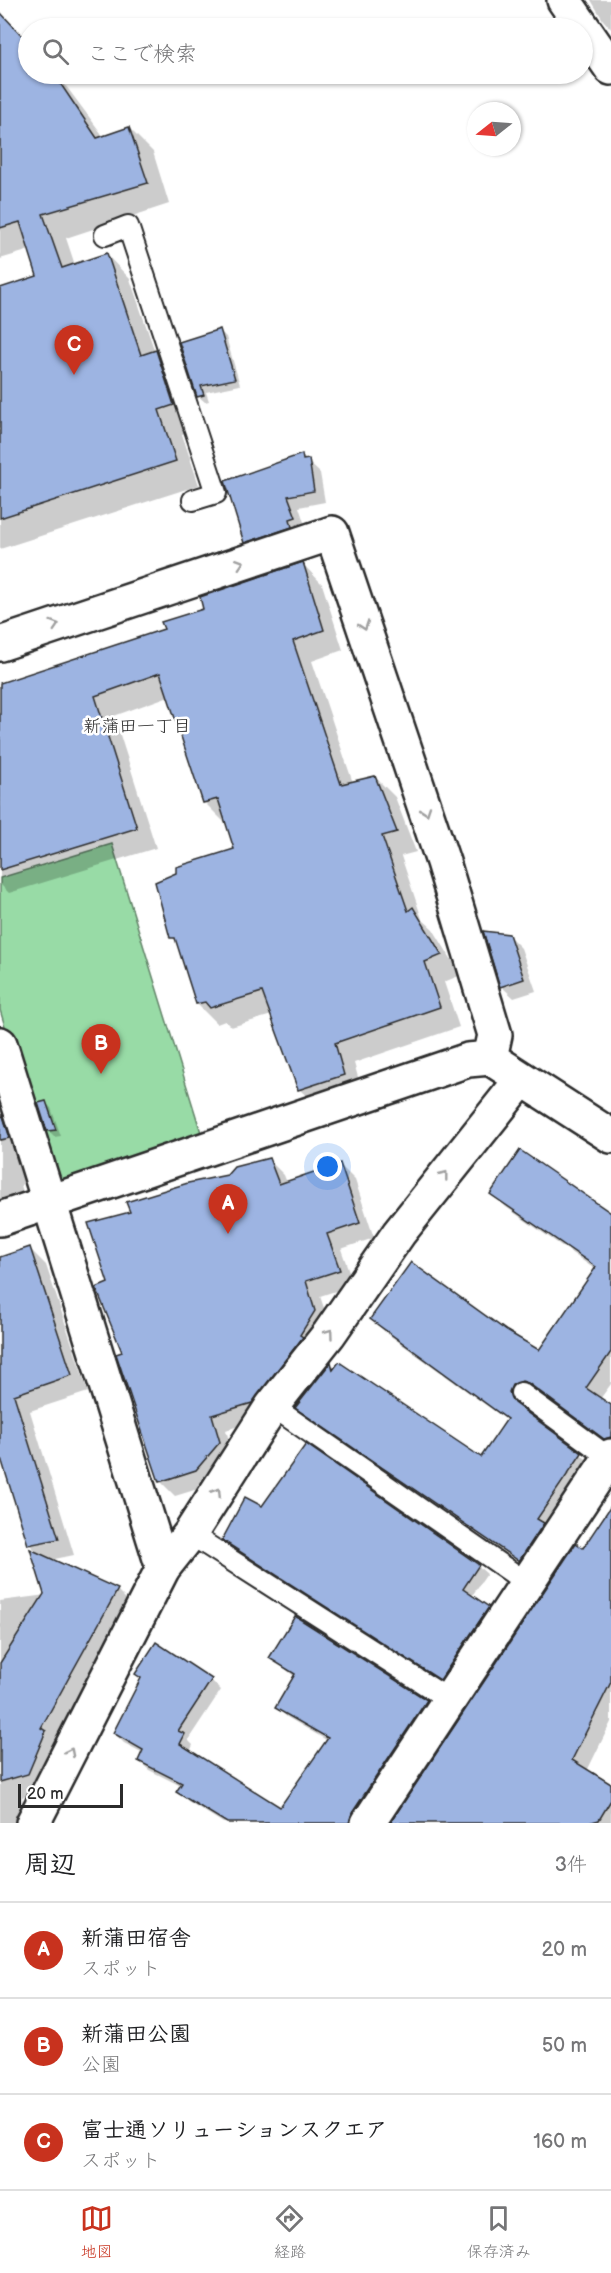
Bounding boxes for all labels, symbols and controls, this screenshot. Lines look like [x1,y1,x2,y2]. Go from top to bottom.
search box [18,18,593,84]
icon: search [39,35,72,68]
text: ここで検索 [87,41,197,68]
north arrow [467,102,521,156]
pin: C [54,326,94,375]
one-way arrow [235,558,245,571]
one-way arrow [50,620,60,632]
one-way arrow [356,620,369,631]
district label: 新蒲田一丁目 [83,716,191,737]
one-way arrow [419,805,431,816]
pin: B [82,1024,120,1074]
your location [313,1152,342,1181]
one-way arrow [437,1171,448,1182]
pin: A [208,1184,248,1234]
one-way arrow [322,1328,333,1339]
one-way arrow [210,1488,221,1499]
one-way arrow [63,1748,74,1759]
scale bar [18,1781,123,1808]
text: 20 m [27,1785,63,1804]
text: 周辺 [24,1850,76,1881]
text: 3件 [555,1853,587,1877]
text: 新蒲田宿舎 [81,1925,191,1952]
text: A [37,1938,50,1962]
text: 20 m [542,1938,587,1962]
text: スポット [81,1957,161,1981]
text: 新蒲田公園 [81,2021,191,2048]
text: B [36,2034,51,2058]
text: 50 m [542,2034,587,2058]
text: 公園 [81,2053,121,2077]
text: 富士通ソリューションスクエア [81,2117,387,2144]
text: C [36,2130,51,2154]
text: 160 m [533,2130,587,2154]
text: スポット [81,2149,161,2173]
tab: 地図 [80,2202,113,2262]
tab: 経路 [273,2202,306,2262]
tab: 保存済み [467,2202,531,2262]

